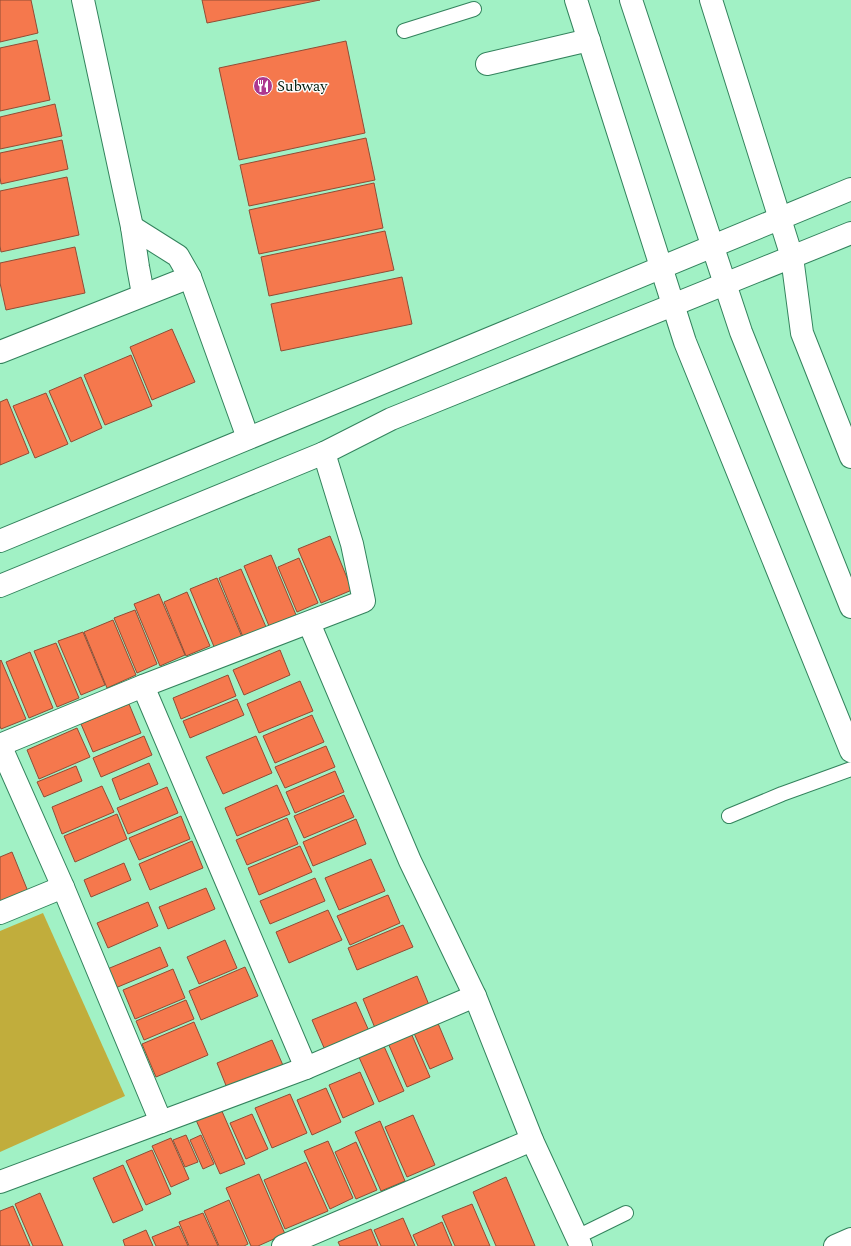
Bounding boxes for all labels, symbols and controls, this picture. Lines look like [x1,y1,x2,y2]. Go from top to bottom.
restaurant icon: Subway [252,75,274,97]
place label: Subway [277,75,328,98]

